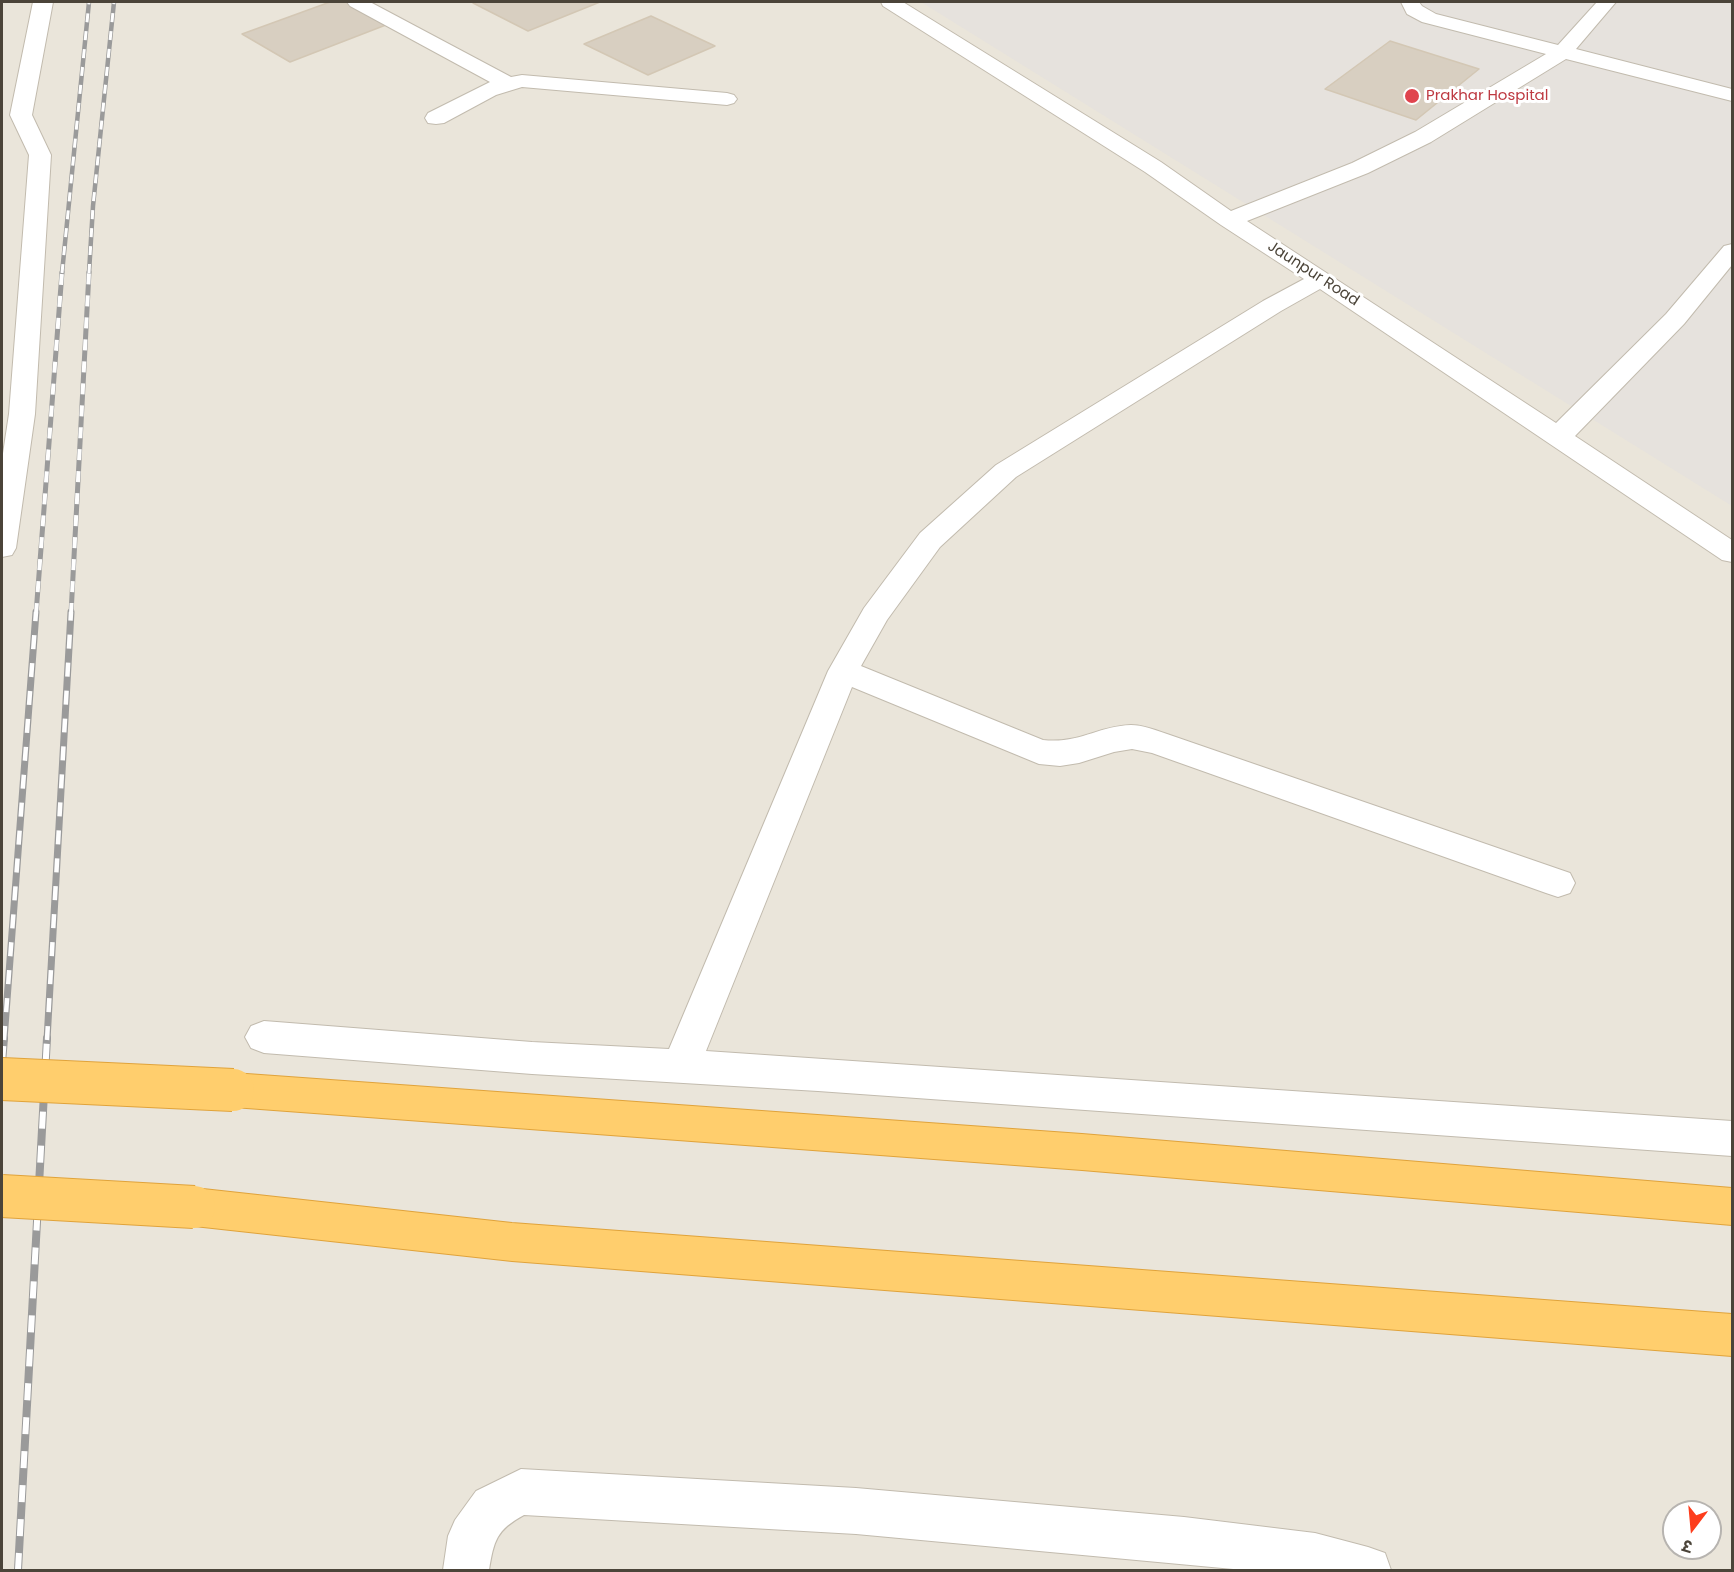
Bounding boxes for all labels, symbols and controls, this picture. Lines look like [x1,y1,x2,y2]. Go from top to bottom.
marker: Prakhar Hospital [1403,87,1421,105]
place label: Prakhar Hospital [1426,87,1548,105]
street label: Jaunpur Road [1264,238,1362,310]
north arrow [1662,1500,1722,1560]
text: उ [1680,1534,1695,1558]

